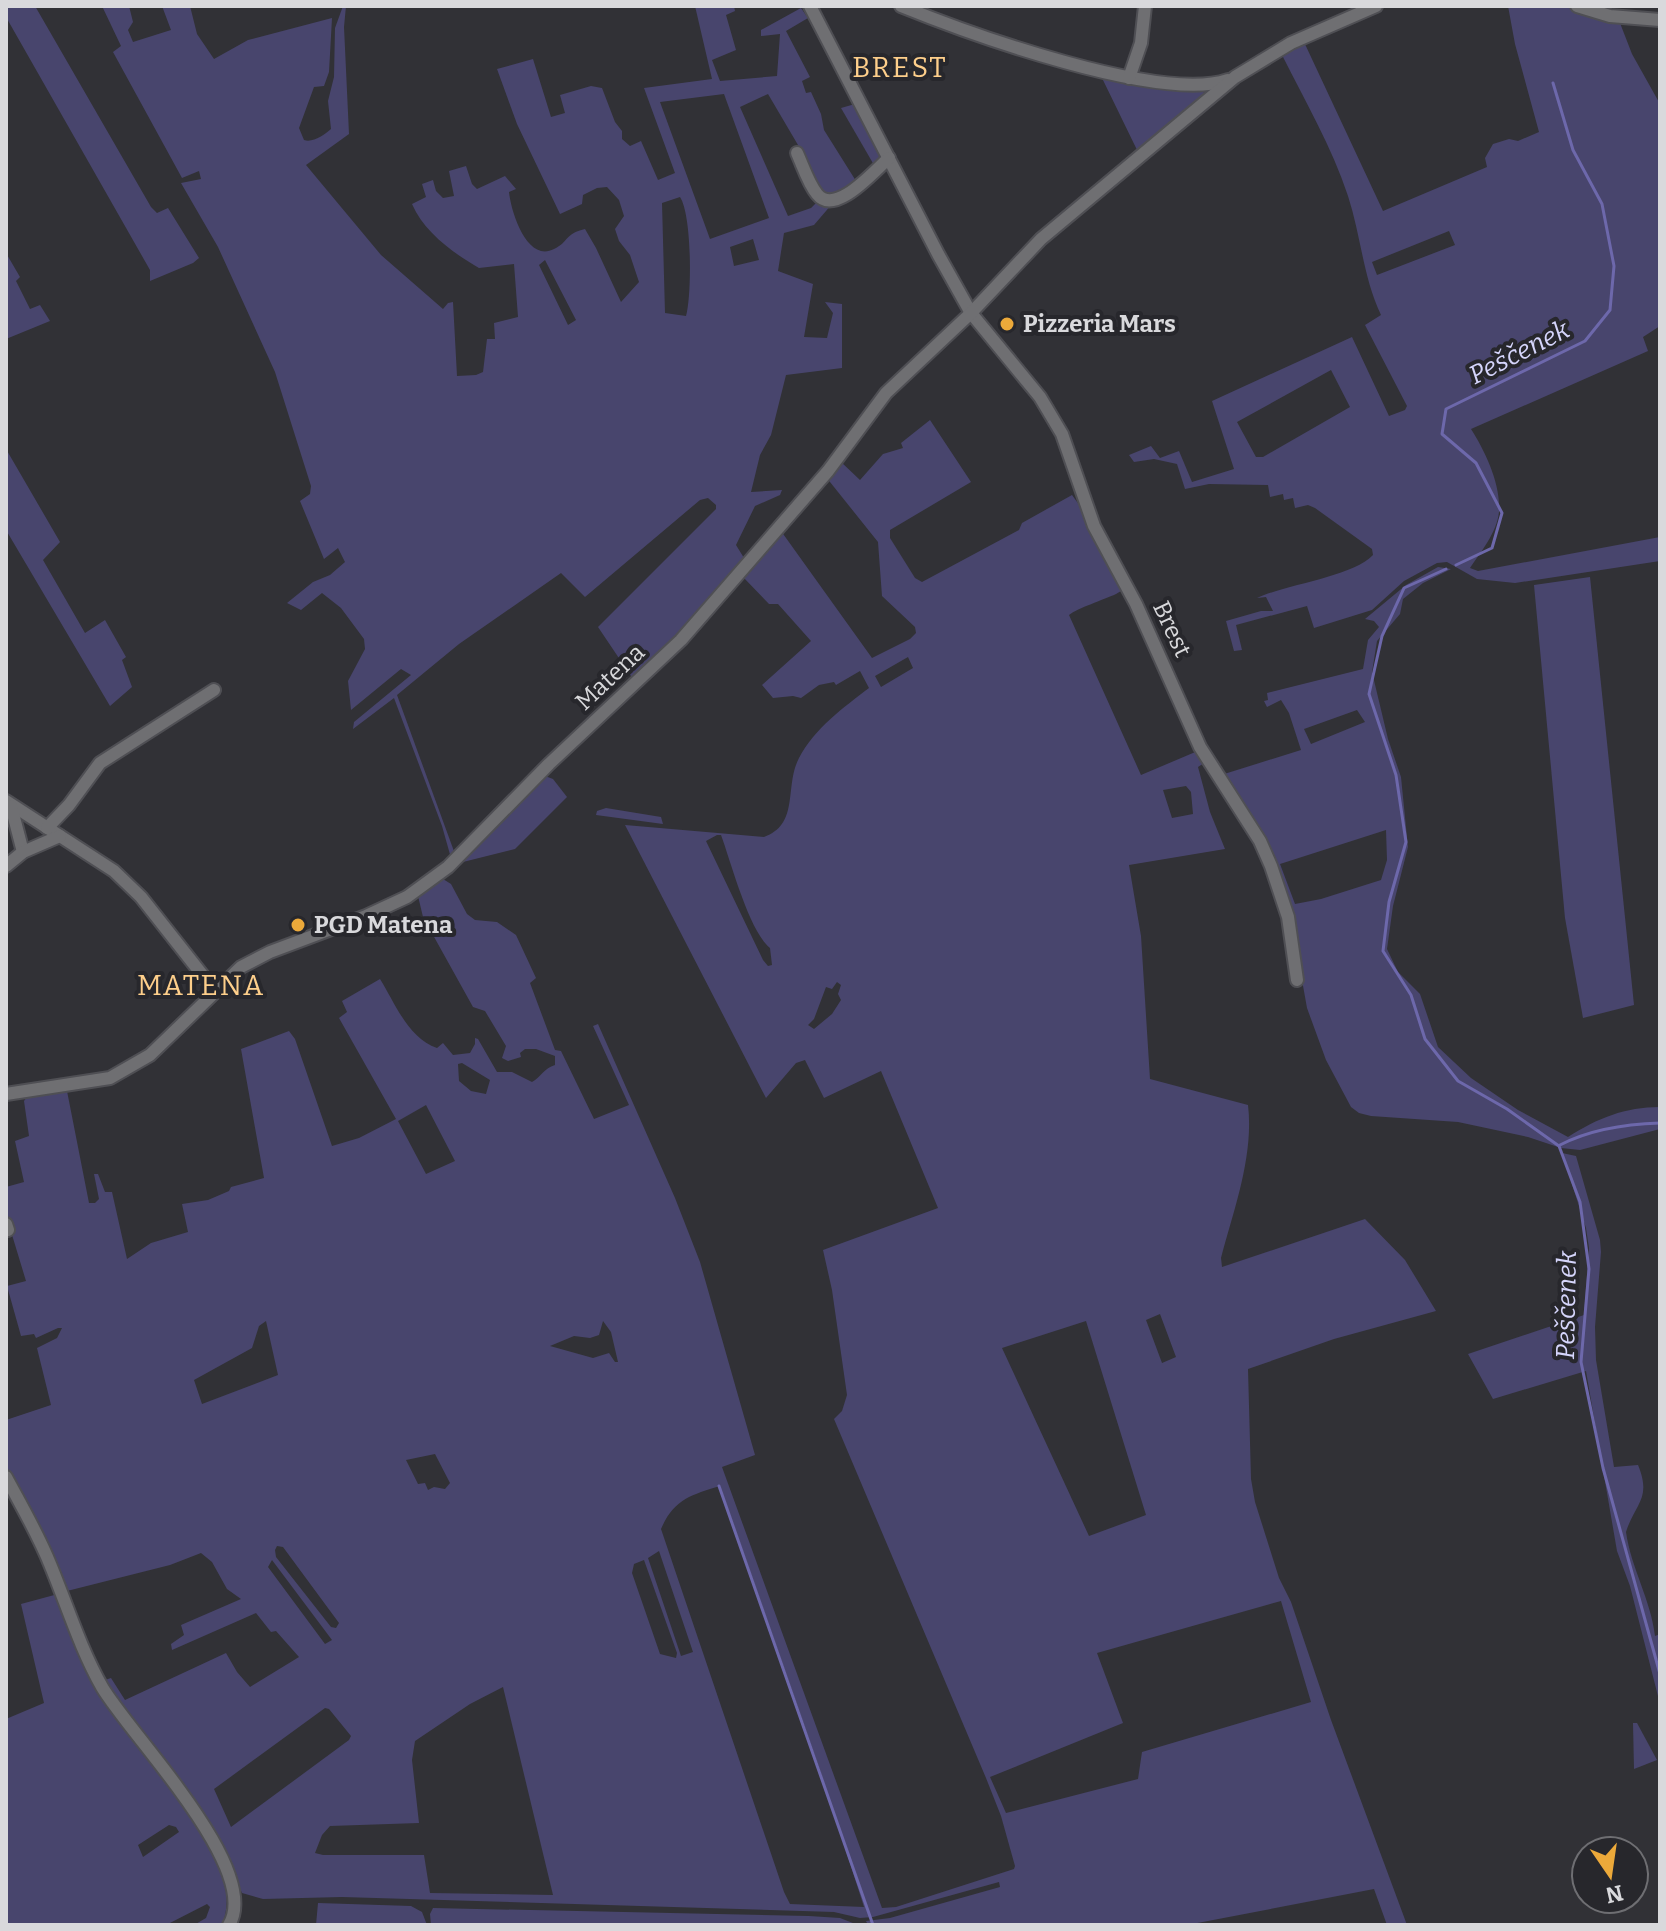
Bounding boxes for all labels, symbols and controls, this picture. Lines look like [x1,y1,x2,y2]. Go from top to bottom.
district label: BREST [852,51,948,84]
place label: Pizzeria Mars [1023,310,1176,338]
water label: Peščenek [1464,314,1575,391]
marker: Pizzeria Mars [998,315,1016,333]
street label: Brest [1147,597,1197,662]
street label: Matena [570,638,650,716]
place label: PGD Matena [314,911,453,939]
marker: PGD Matena [289,916,307,934]
district label: MATENA [137,969,265,1002]
water label: Peščenek [1550,1250,1583,1360]
north arrow [1570,1835,1650,1915]
text: N [1603,1879,1626,1909]

